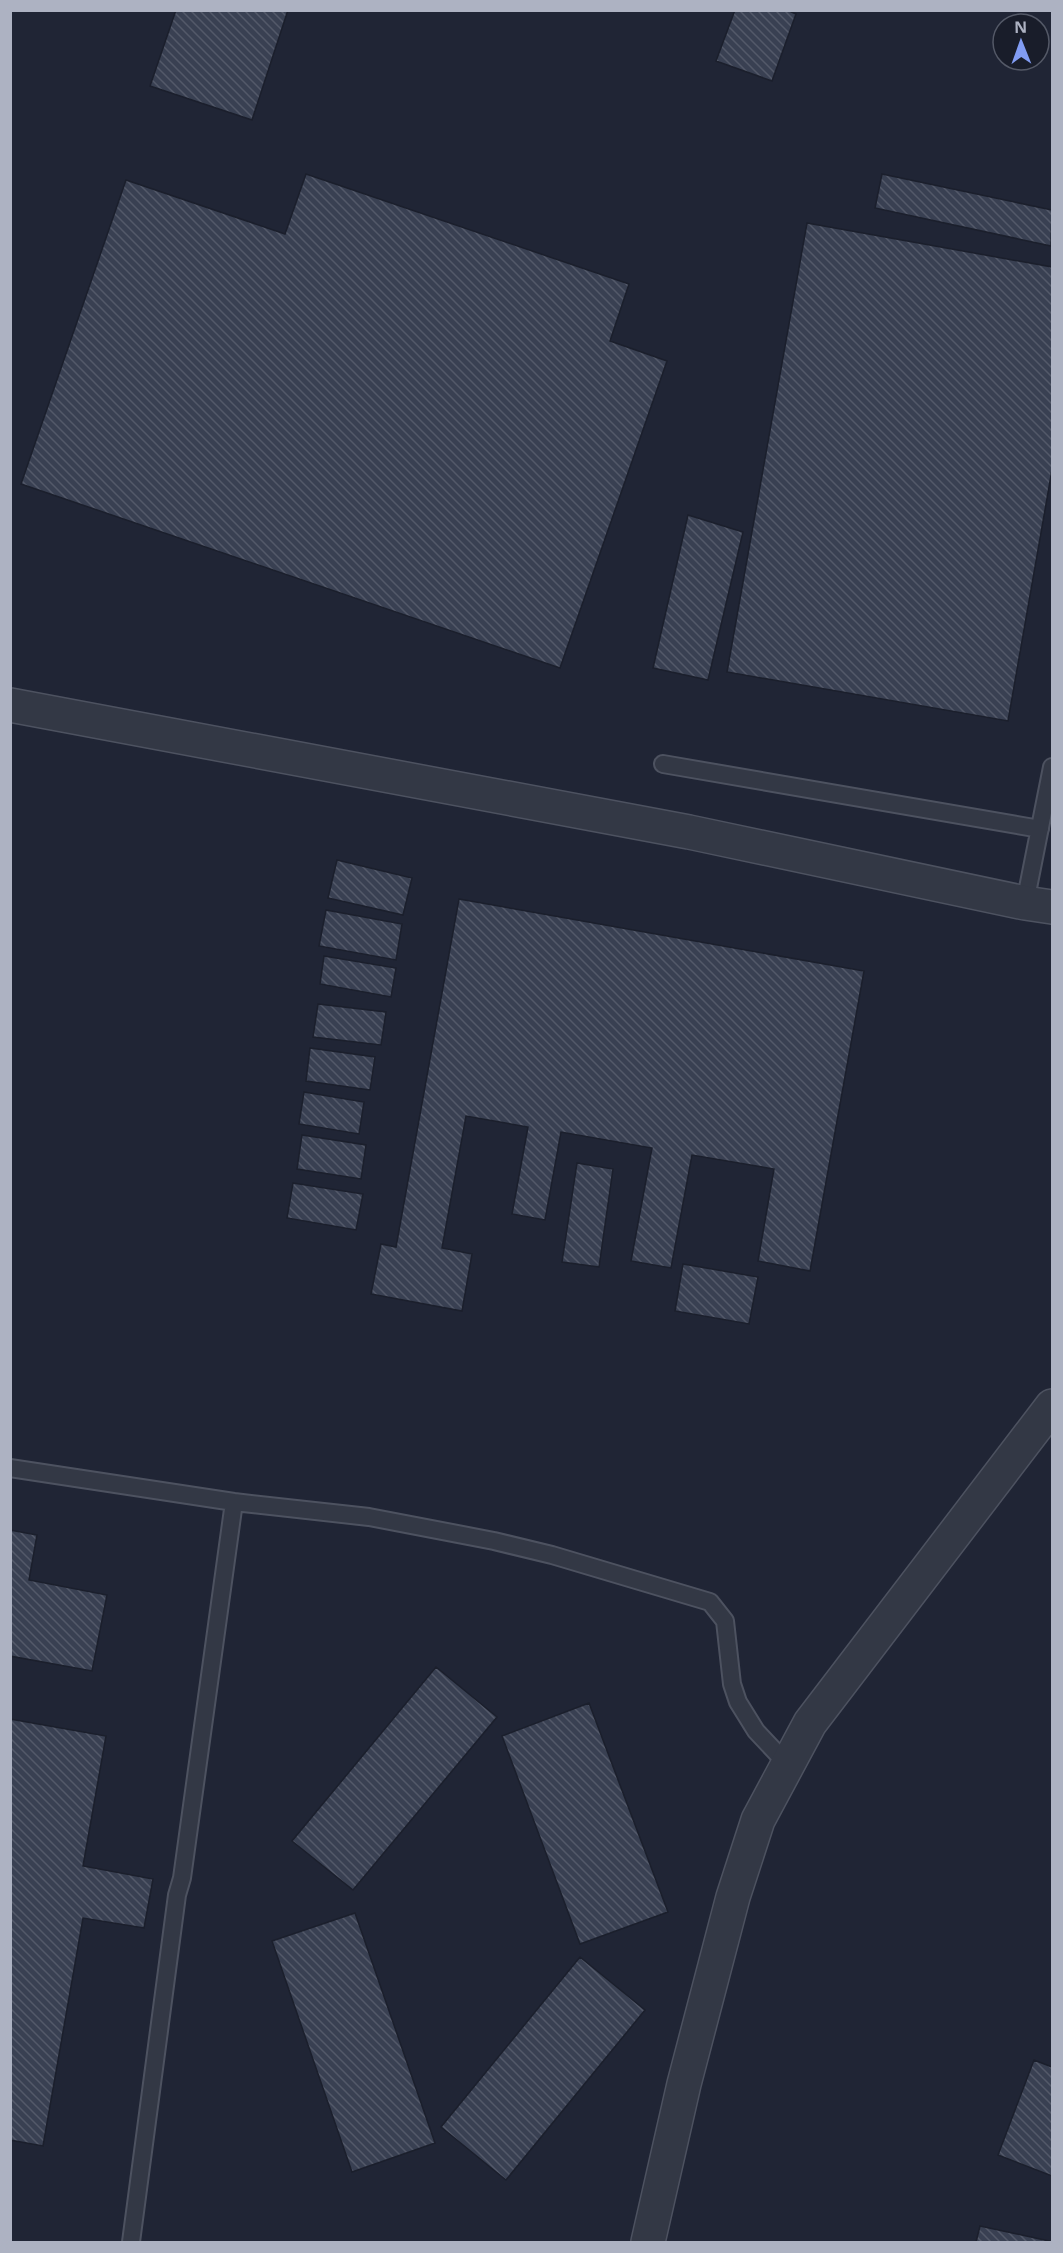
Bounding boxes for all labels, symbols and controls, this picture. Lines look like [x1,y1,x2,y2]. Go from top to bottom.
north arrow [991,12,1051,72]
text: N [1014,16,1027,38]

